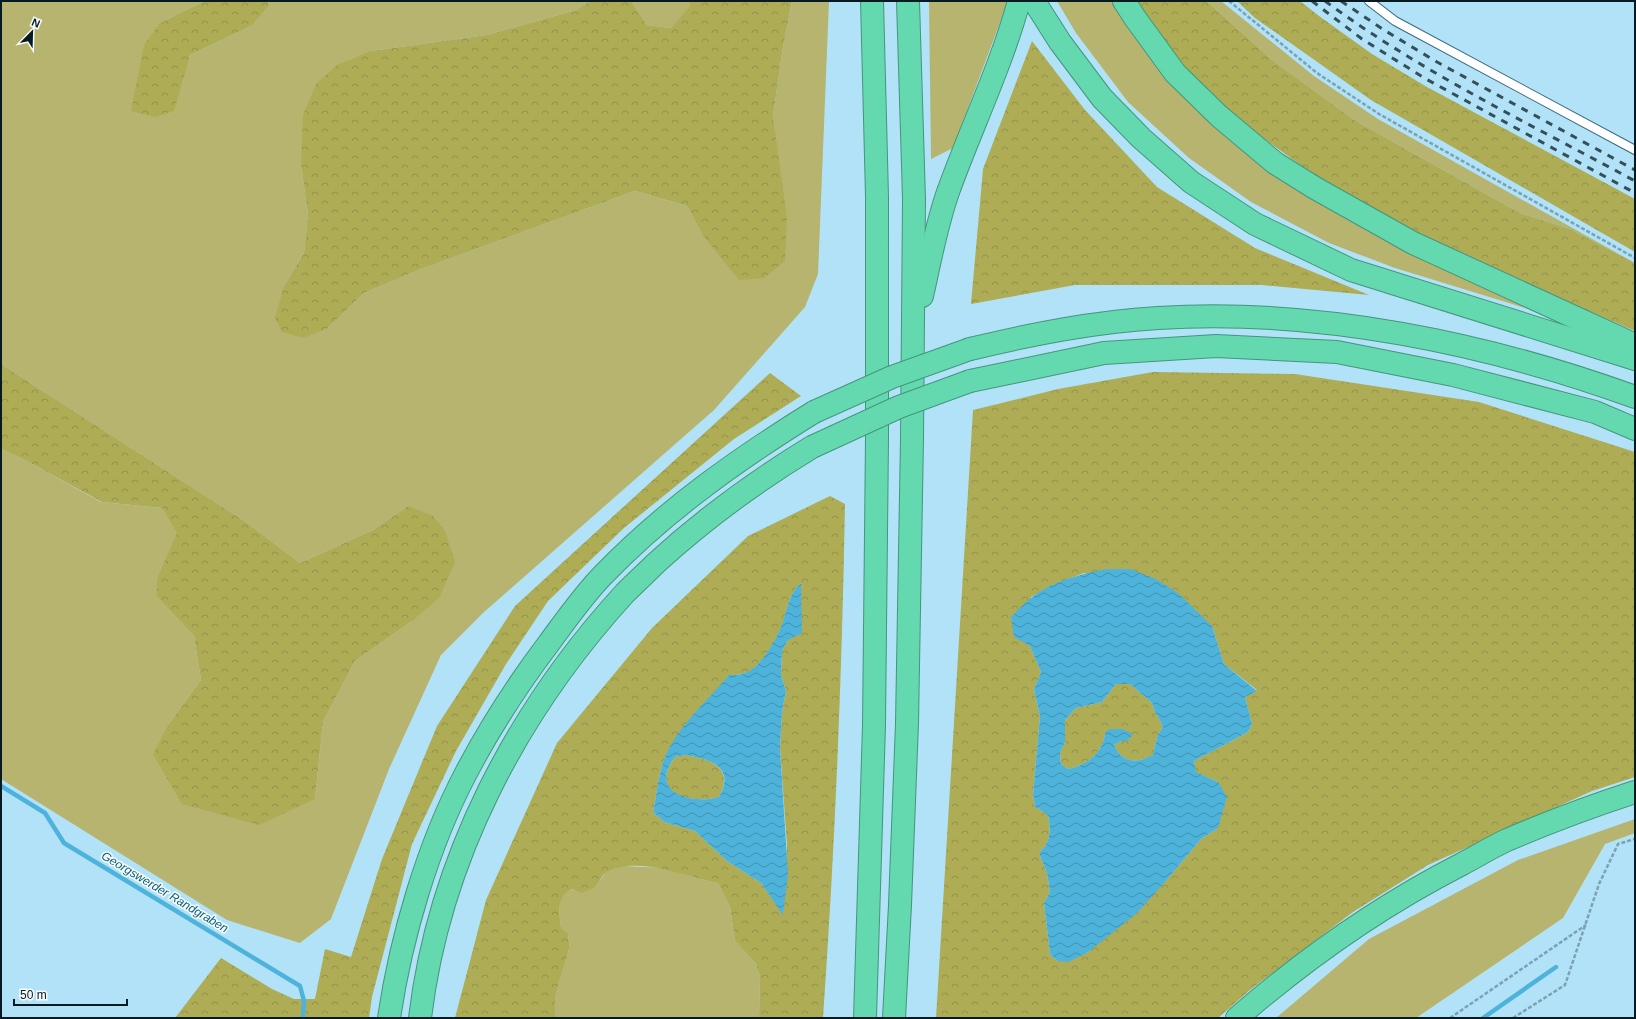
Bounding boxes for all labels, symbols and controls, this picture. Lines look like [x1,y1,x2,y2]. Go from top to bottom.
north arrow [12,12,52,52]
text: N [30,16,42,30]
water label: Georgswerder Randgraben [99,849,231,936]
scale bar [14,981,127,1007]
text: 50 m [20,988,47,1002]

